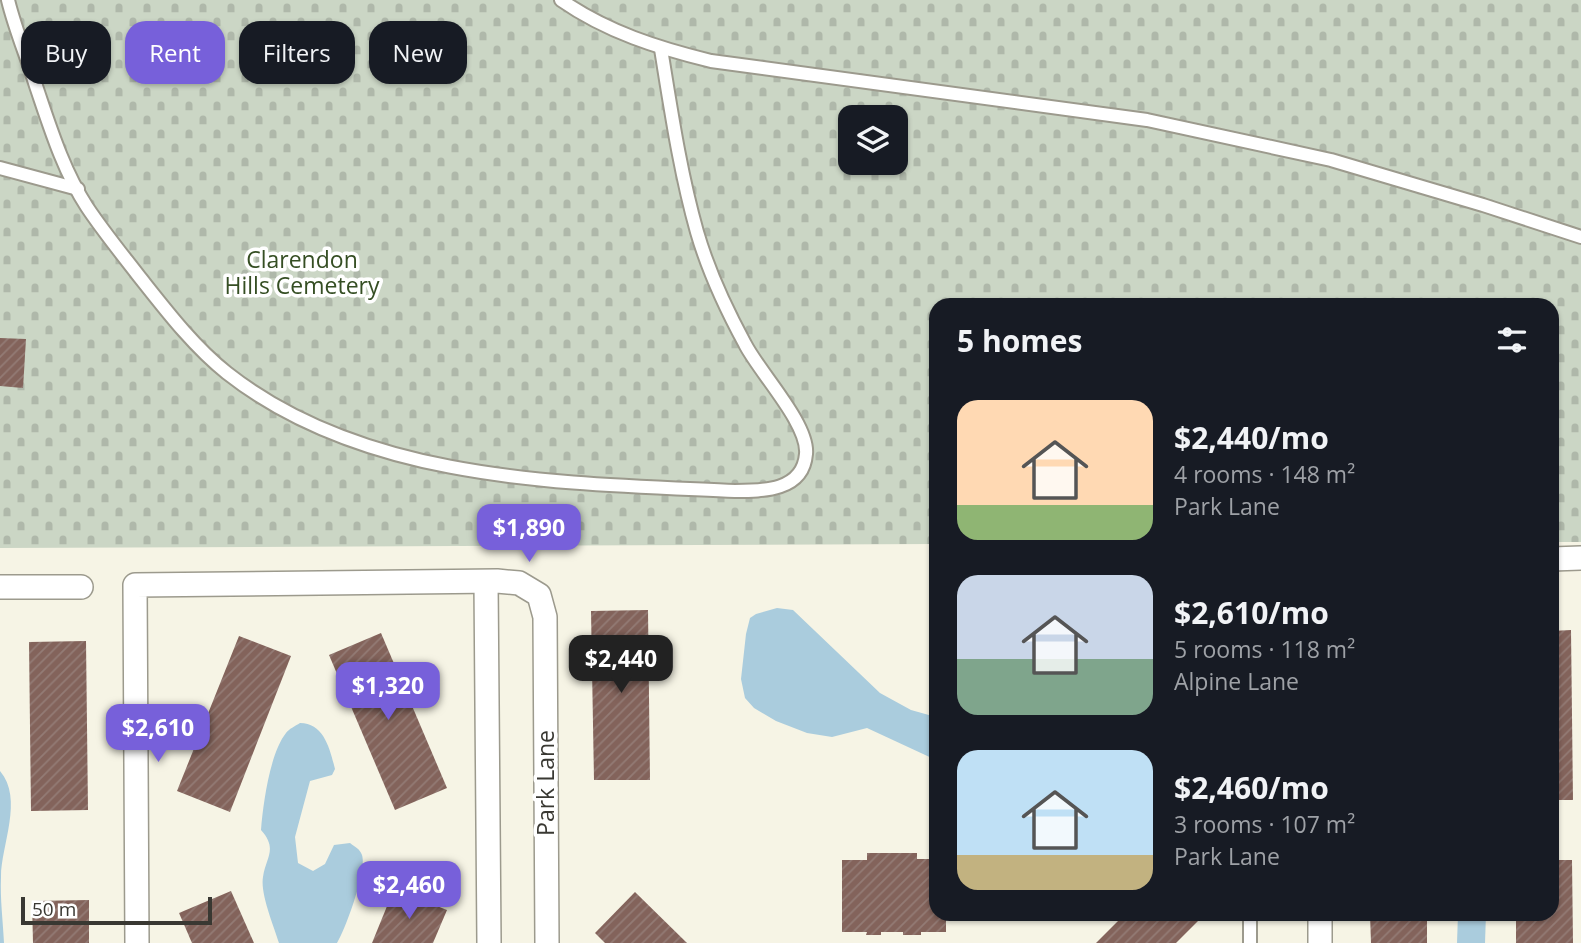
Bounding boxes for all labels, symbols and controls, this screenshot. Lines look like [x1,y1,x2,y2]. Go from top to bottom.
chip: Buy [21,21,111,84]
chip: Rent [125,21,225,84]
chip: Filters [239,21,355,84]
chip: New [369,21,467,84]
map controls [838,105,908,175]
button: layers [838,105,908,175]
park label: Clarendon Hills Cemetery [225,243,380,301]
text: 5 homes [957,320,1082,361]
icon: filters [1493,321,1531,359]
text: $2,440/mo [1174,417,1329,458]
icon: home [1013,428,1097,512]
text: 4 rooms · 148 m² [1174,458,1355,490]
text: Park Lane [1174,490,1280,522]
pin: $1,890 [472,504,586,564]
text: $1,890 [493,511,565,543]
text: $2,610/mo [1174,592,1329,633]
icon: home [1013,603,1097,687]
text: 5 rooms · 118 m² [1174,633,1355,665]
pin: $2,440 [564,636,678,695]
text: $2,440 [585,642,657,674]
pin: $1,320 [331,662,445,722]
text: Alpine Lane [1174,665,1299,697]
text: $1,320 [352,669,424,701]
pin: $2,610 [101,704,215,764]
text: $2,610 [122,711,194,743]
street label: Park Lane [529,730,561,836]
text: $2,460/mo [1174,767,1329,808]
icon: home [1013,778,1097,862]
text: 3 rooms · 107 m² [1174,808,1355,840]
text: Park Lane [1174,840,1280,872]
pin: $2,460 [352,862,466,921]
text: $2,460 [373,868,445,900]
scale bar [21,894,212,926]
text: 50 m [32,896,76,922]

